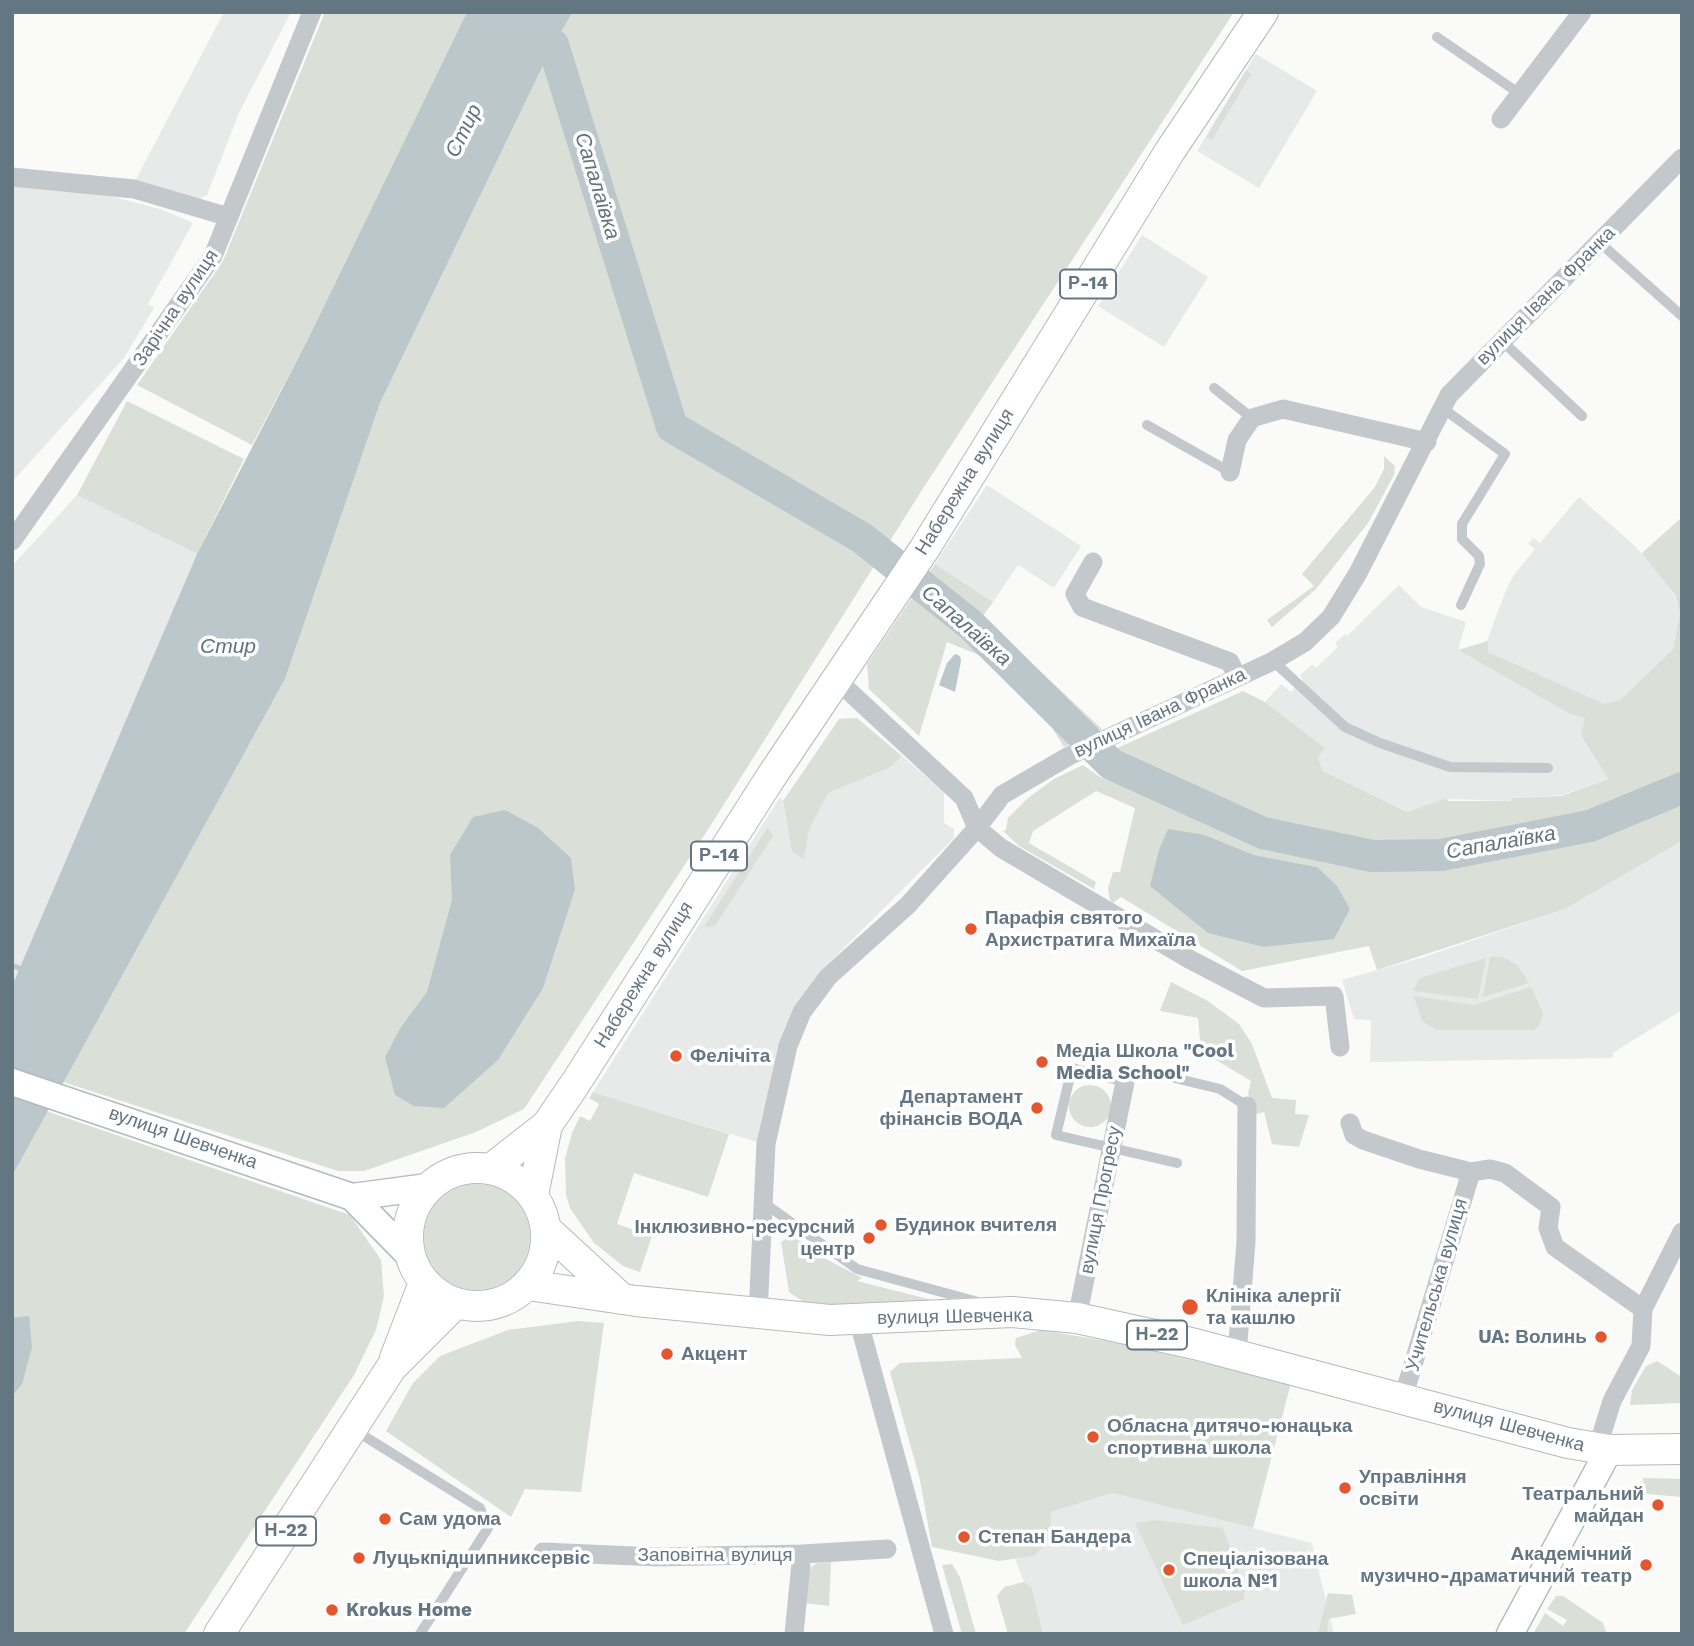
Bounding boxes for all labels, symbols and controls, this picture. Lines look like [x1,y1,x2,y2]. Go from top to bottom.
water label: Стир [440,100,488,162]
water label: Сапалаївка [569,129,625,243]
street label: вулиця Івана Франка [1472,222,1620,370]
street label: Зарічна вулиця [129,245,223,371]
road number: Р-14 [1060,270,1116,298]
street label: Набережна вулиця [911,405,1019,559]
water label: Сапалаївка [916,580,1016,672]
water label: Стир [200,634,256,660]
street label: вулиця Івана Франка [1071,663,1249,763]
water label: Сапалаївка [1444,821,1558,865]
road number: Р-14 [691,842,747,870]
street label: Набережна вулиця [590,898,698,1052]
place label: Парафія святого Архистратига Михаїла [985,907,1196,951]
marker: Парафія святого Архистратига Михаїла [963,921,979,937]
place label: Медіа Школа "Cool Media School" [1056,1040,1234,1084]
place label: Фелічіта [690,1045,770,1067]
marker: Фелічіта [668,1048,684,1064]
marker: Медіа Школа "Cool Media School" [1034,1054,1050,1070]
place label: Департамент фінансів ВОДА [880,1086,1023,1130]
marker: Департамент фінансів ВОДА [1029,1100,1045,1116]
street label: вулиця Шевченка [106,1102,260,1174]
street label: вулиця Прогресу [1076,1124,1126,1276]
street label: Учительська вулиця [1401,1196,1473,1374]
place label: Будинок вчителя [895,1214,1057,1236]
place label: Інклюзивно-ресурсний центр [634,1216,855,1260]
marker: Будинок вчителя [873,1217,889,1233]
marker: Інклюзивно-ресурсний центр [861,1230,877,1246]
place label: Клініка алергії та кашлю [1206,1285,1340,1329]
marker: Клініка алергії та кашлю [1180,1297,1200,1317]
street label: вулиця Шевченка [877,1304,1033,1330]
road number: Н-22 [1127,1320,1187,1350]
place label: UA: Волинь [1478,1326,1587,1348]
marker: UA: Волинь [1593,1329,1609,1345]
place label: Акцент [681,1343,747,1365]
marker: Акцент [659,1346,675,1362]
street label: вулиця Шевченка [1431,1395,1587,1457]
place label: Обласна дитячо-юнацька спортивна школа [1107,1415,1352,1459]
marker: Обласна дитячо-юнацька спортивна школа [1085,1429,1101,1445]
place label: Управління освіти [1359,1466,1467,1510]
marker: Управління освіти [1337,1480,1353,1496]
place label: Театральний майдан [1522,1483,1644,1527]
marker: Театральний майдан [1650,1497,1666,1513]
place label: Сам удома [399,1508,501,1530]
marker: Сам удома [377,1511,393,1527]
road number: Н-22 [256,1516,316,1546]
place label: Степан Бандера [978,1526,1131,1548]
marker: Степан Бандера [956,1529,972,1545]
place label: Академічний музично-драматичний театр [1360,1543,1632,1587]
street label: Заповітна вулиця [637,1544,793,1566]
place label: Луцькпідшипниксервіс [373,1547,590,1569]
place label: Спеціалізована школа №1 [1183,1548,1328,1592]
marker: Луцькпідшипниксервіс [351,1550,367,1566]
marker: Академічний музично-драматичний театр [1638,1557,1654,1573]
marker: Спеціалізована школа №1 [1161,1562,1177,1578]
place label: Krokus Home [346,1599,472,1621]
marker: Krokus Home [324,1602,340,1618]

